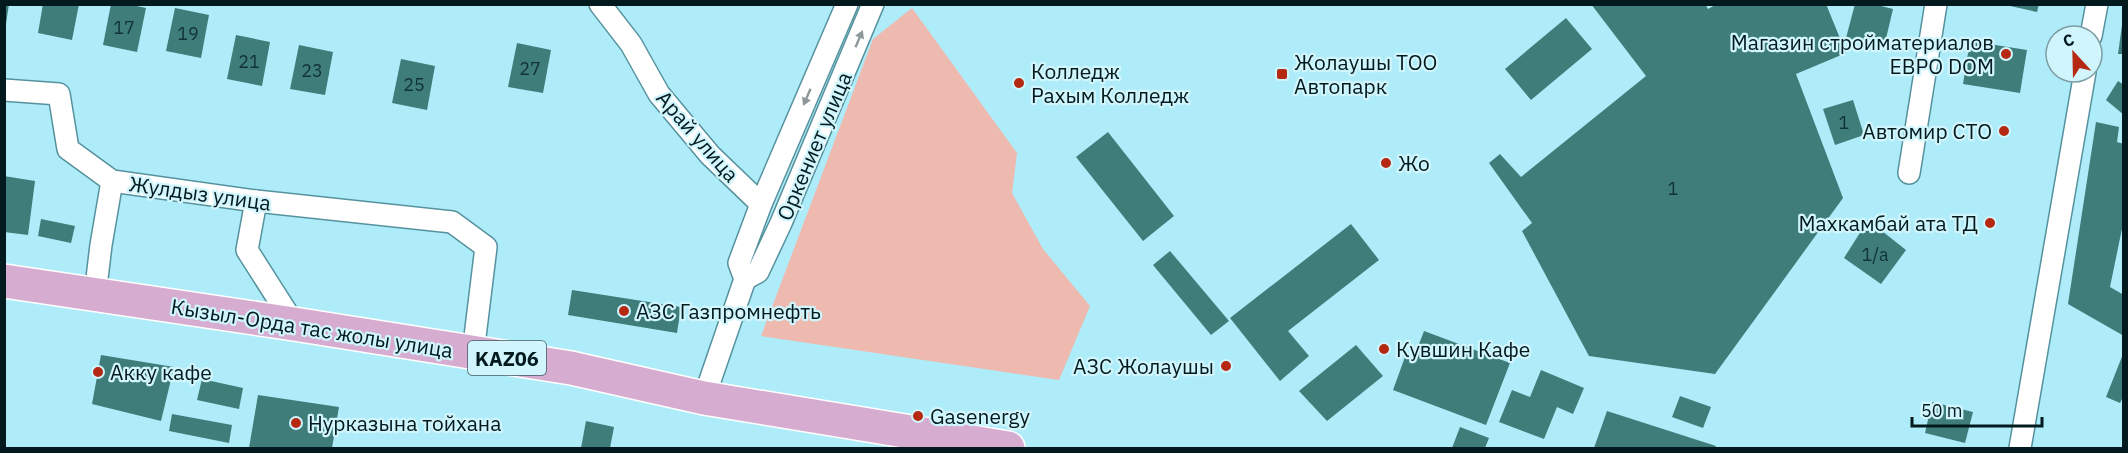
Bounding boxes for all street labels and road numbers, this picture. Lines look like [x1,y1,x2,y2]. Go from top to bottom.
street label: Оркениет улица [770,67,858,225]
street label: Арай улица [651,84,745,188]
street label: Жулдыз улица [127,169,273,217]
street label: Кызыл-Орда тас жолы улица [169,292,455,364]
road number: KАZ06 [468,341,546,375]

